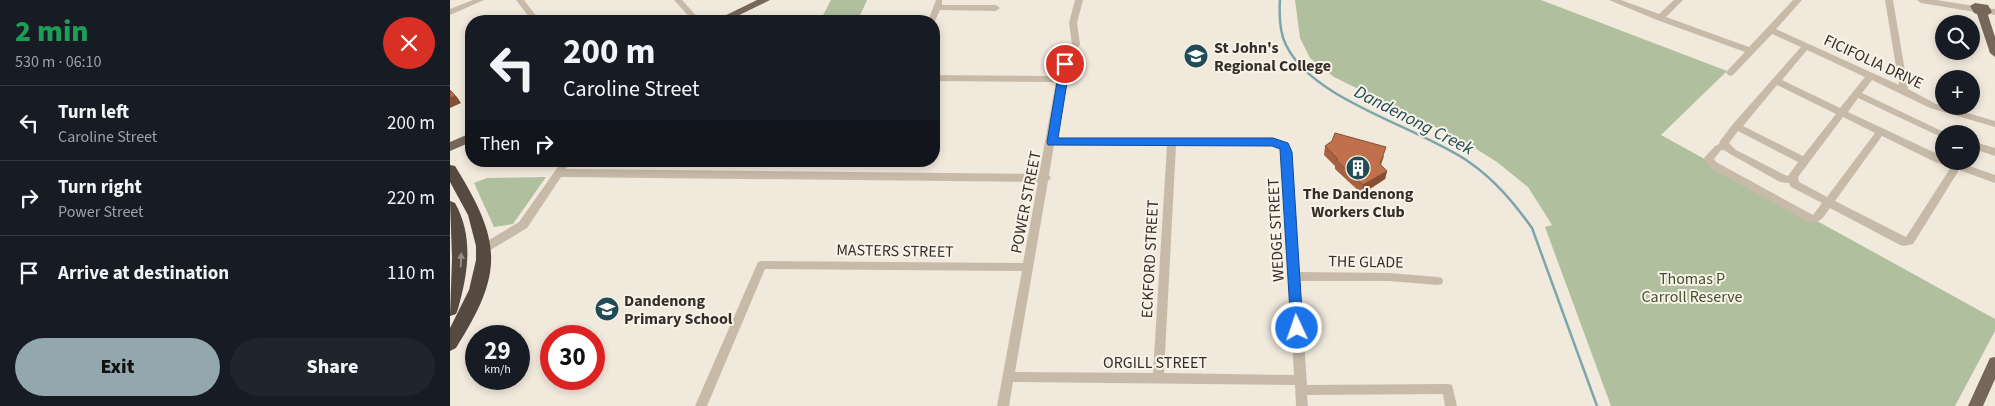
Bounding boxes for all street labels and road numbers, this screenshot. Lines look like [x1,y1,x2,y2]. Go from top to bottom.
street label: FICIFOLIA DRIVE [1820,29,1927,95]
street label: POWER STREET [1005,149,1047,255]
street label: WEDGE STREET [1262,177,1290,282]
street label: ECKFORD STREET [1136,199,1164,319]
street label: MASTERS STREET [836,239,954,263]
street label: THE GLADE [1328,250,1404,274]
street label: ORGILL STREET [1103,352,1207,374]

